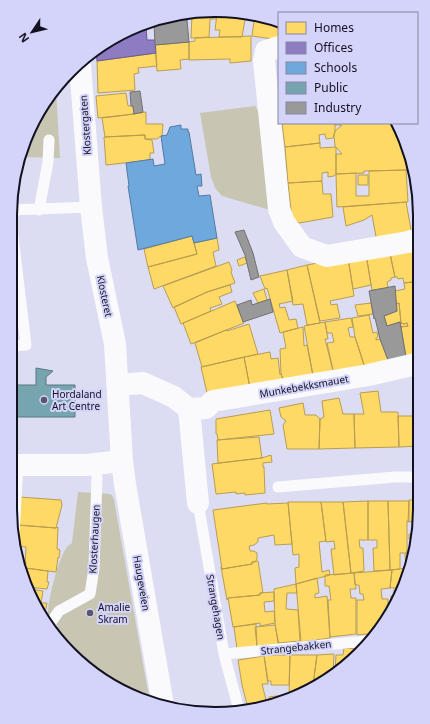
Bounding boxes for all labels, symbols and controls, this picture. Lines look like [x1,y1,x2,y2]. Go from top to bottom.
north arrow [12,12,52,52]
legend [278,12,418,124]
text: Homes [314,19,354,36]
text: N [15,30,32,46]
text: Offices [314,39,353,56]
text: Schools [314,59,357,76]
text: Public [314,79,348,96]
street label: Klostergaten [76,95,94,155]
text: Industry [314,99,362,116]
street label: Klosteret [94,274,116,318]
street label: Munkebekksmauet [258,371,350,401]
place label: Hordaland Art Centre [52,387,102,413]
marker: Hordaland Art Centre [39,395,49,405]
street label: Klosterhaugen [85,504,103,574]
street label: Haugeveien [130,554,154,612]
street label: Strangehagen [203,573,229,641]
place label: Amalie Skram [98,600,131,626]
marker: Amalie Skram [85,608,95,618]
street label: Strangebakken [260,636,332,658]

